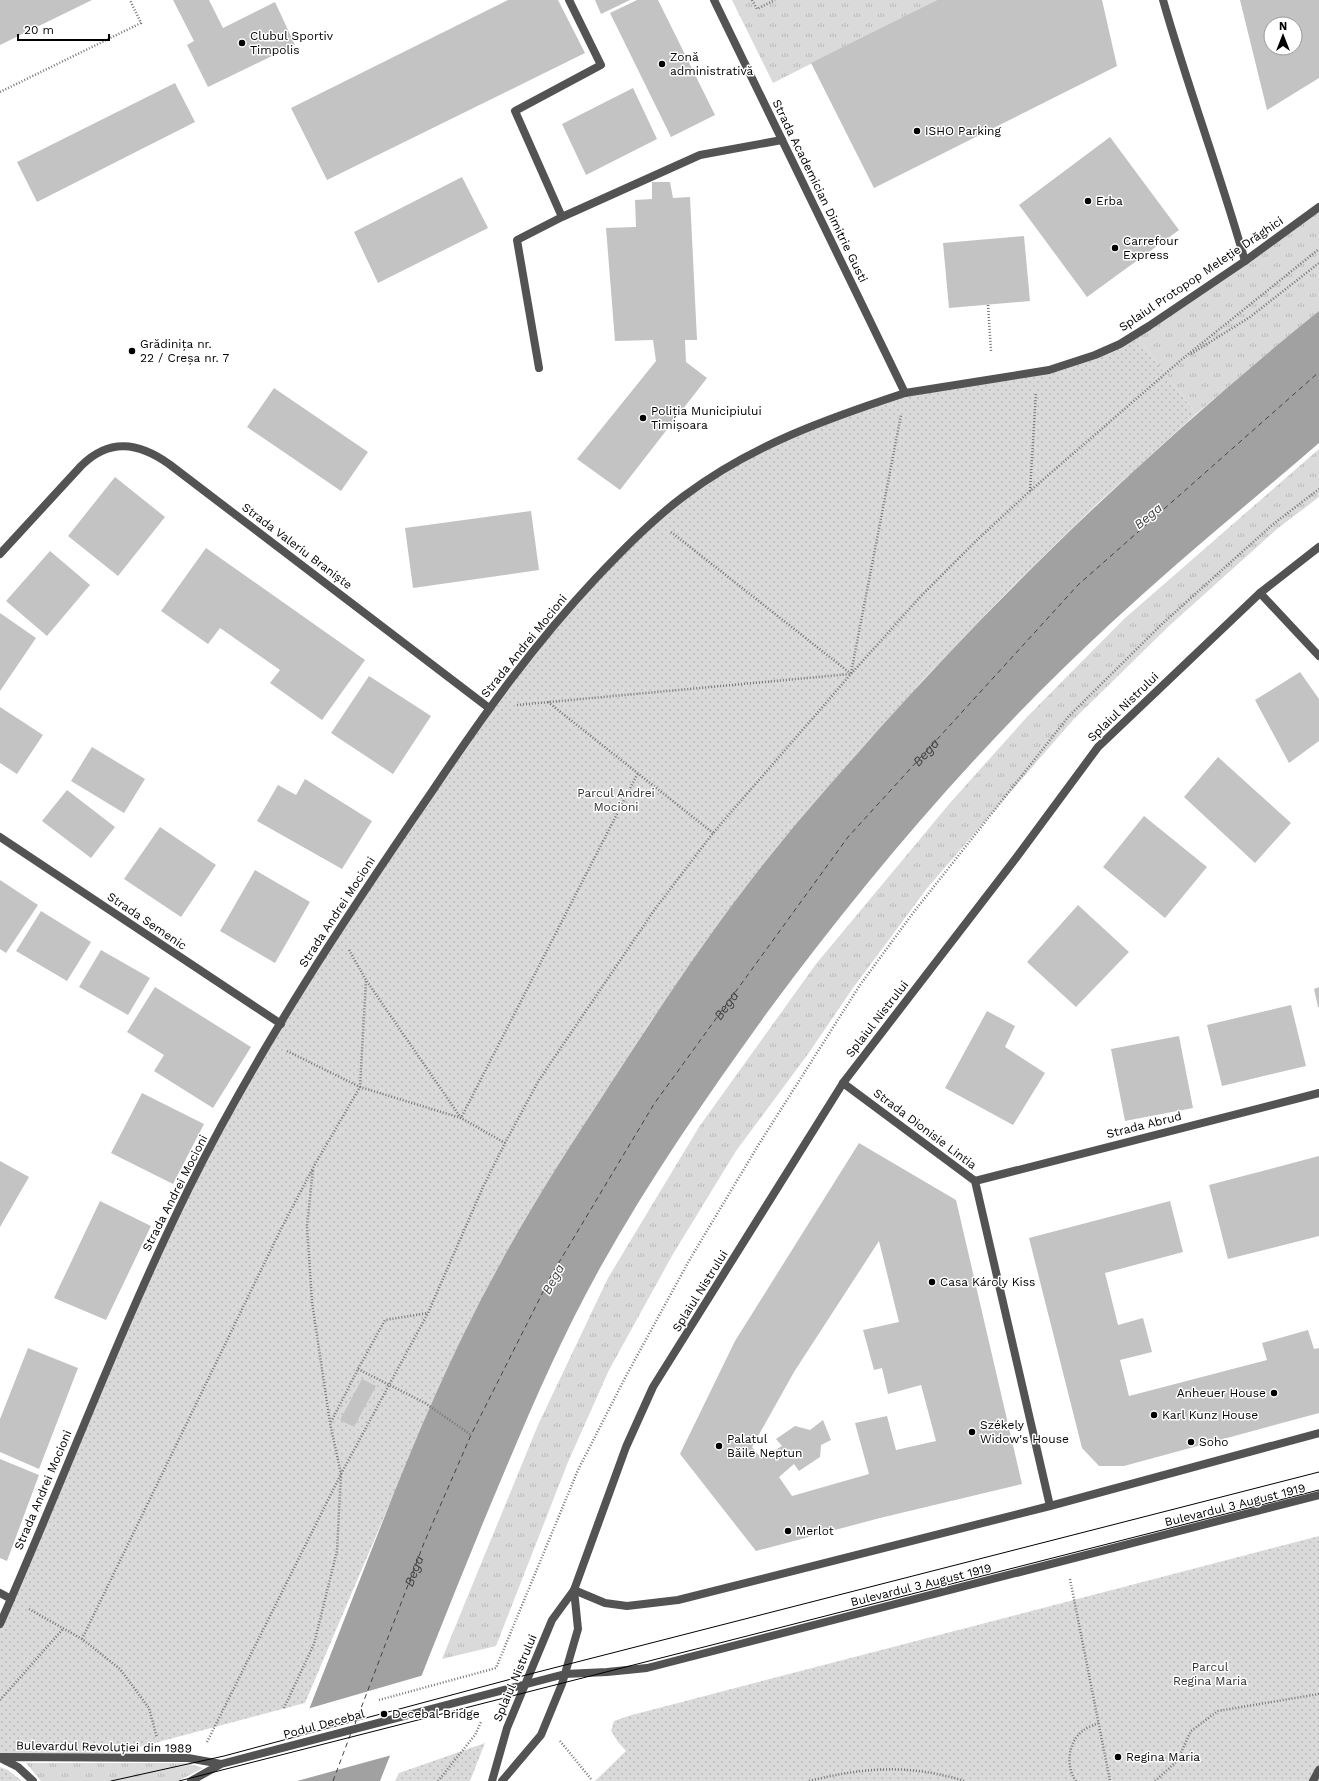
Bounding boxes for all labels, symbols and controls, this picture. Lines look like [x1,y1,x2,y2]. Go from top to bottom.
scale bar [18,16,109,42]
north arrow [1263,16,1303,56]
text: N [1279,20,1287,33]
text: 20 m [24,23,54,37]
place label: Clubul Sportiv Timpolis [250,29,334,57]
marker: Clubul Sportiv Timpolis [237,38,247,48]
place label: Zonă administrativă [670,50,754,78]
marker: Zonă administrativă [657,59,667,69]
street label: Strada Academician Dimitrie Gusti [769,97,871,285]
place label: ISHO Parking [925,124,1002,138]
marker: ISHO Parking [912,126,922,136]
place label: Erba [1096,194,1123,208]
marker: Erba [1083,196,1093,206]
street label: Splaiul Protopop Meleție Drăghici [1116,214,1286,334]
place label: Carrefour Express [1123,234,1179,262]
marker: Carrefour Express [1110,243,1120,253]
place label: Grădinița nr. 22 / Creșa nr. 7 [140,337,229,365]
marker: Grădinița nr. 22 / Creșa nr. 7 [127,346,137,356]
place label: Poliția Municipiului Timișoara [651,404,762,432]
marker: Poliția Municipiului Timișoara [638,413,648,423]
street label: Strada Valeriu Braniște [239,500,355,592]
water label: Bega [1131,500,1165,532]
street label: Strada Andrei Mocioni [478,592,570,700]
street label: Splaiul Nistrului [1085,669,1161,745]
water label: Bega [909,735,942,769]
park label: Parcul Andrei Mocioni [577,786,655,814]
street label: Strada Andrei Mocioni [296,854,378,970]
street label: Strada Semenic [105,889,190,953]
street label: Splaiul Nistrului [843,978,911,1060]
water label: Bega [710,988,741,1023]
street label: Strada Dionisie Lintia [871,1086,979,1172]
street label: Strada Abrud [1105,1109,1183,1141]
street label: Strada Andrei Mocioni [140,1132,210,1254]
street label: Splaiul Nistrului [669,1248,731,1334]
water label: Bega [539,1261,567,1297]
place label: Casa Károly Kiss [940,1275,1035,1289]
marker: Casa Károly Kiss [927,1277,937,1287]
place label: Anheuer House [1177,1386,1266,1400]
marker: Anheuer House [1269,1388,1279,1398]
place label: Karl Kunz House [1162,1408,1258,1422]
marker: Karl Kunz House [1149,1410,1159,1420]
place label: Székely Widow's House [980,1418,1069,1446]
marker: Székely Widow's House [967,1427,977,1437]
street label: Strada Andrei Mocioni [11,1428,75,1552]
place label: Palatul Băile Neptun [727,1432,802,1460]
place label: Soho [1199,1435,1229,1449]
marker: Soho [1186,1437,1196,1447]
marker: Palatul Băile Neptun [714,1441,724,1451]
street label: Bulevardul 3 August 1919 [1163,1481,1307,1529]
place label: Merlot [796,1524,834,1538]
marker: Merlot [783,1526,793,1536]
water label: Bega [401,1553,426,1588]
street label: Bulevardul 3 August 1919 [849,1561,993,1609]
street label: Splaiul Nistrului [490,1632,540,1724]
park label: Parcul Regina Maria [1173,1660,1247,1688]
street label: Podul Decebal [282,1706,367,1742]
place label: Decebal Bridge [392,1707,480,1721]
marker: Decebal Bridge [379,1709,389,1719]
street label: Bulevardul Revoluției din 1989 [16,1738,192,1756]
place label: Regina Maria [1126,1750,1200,1764]
marker: Regina Maria [1113,1752,1123,1762]

